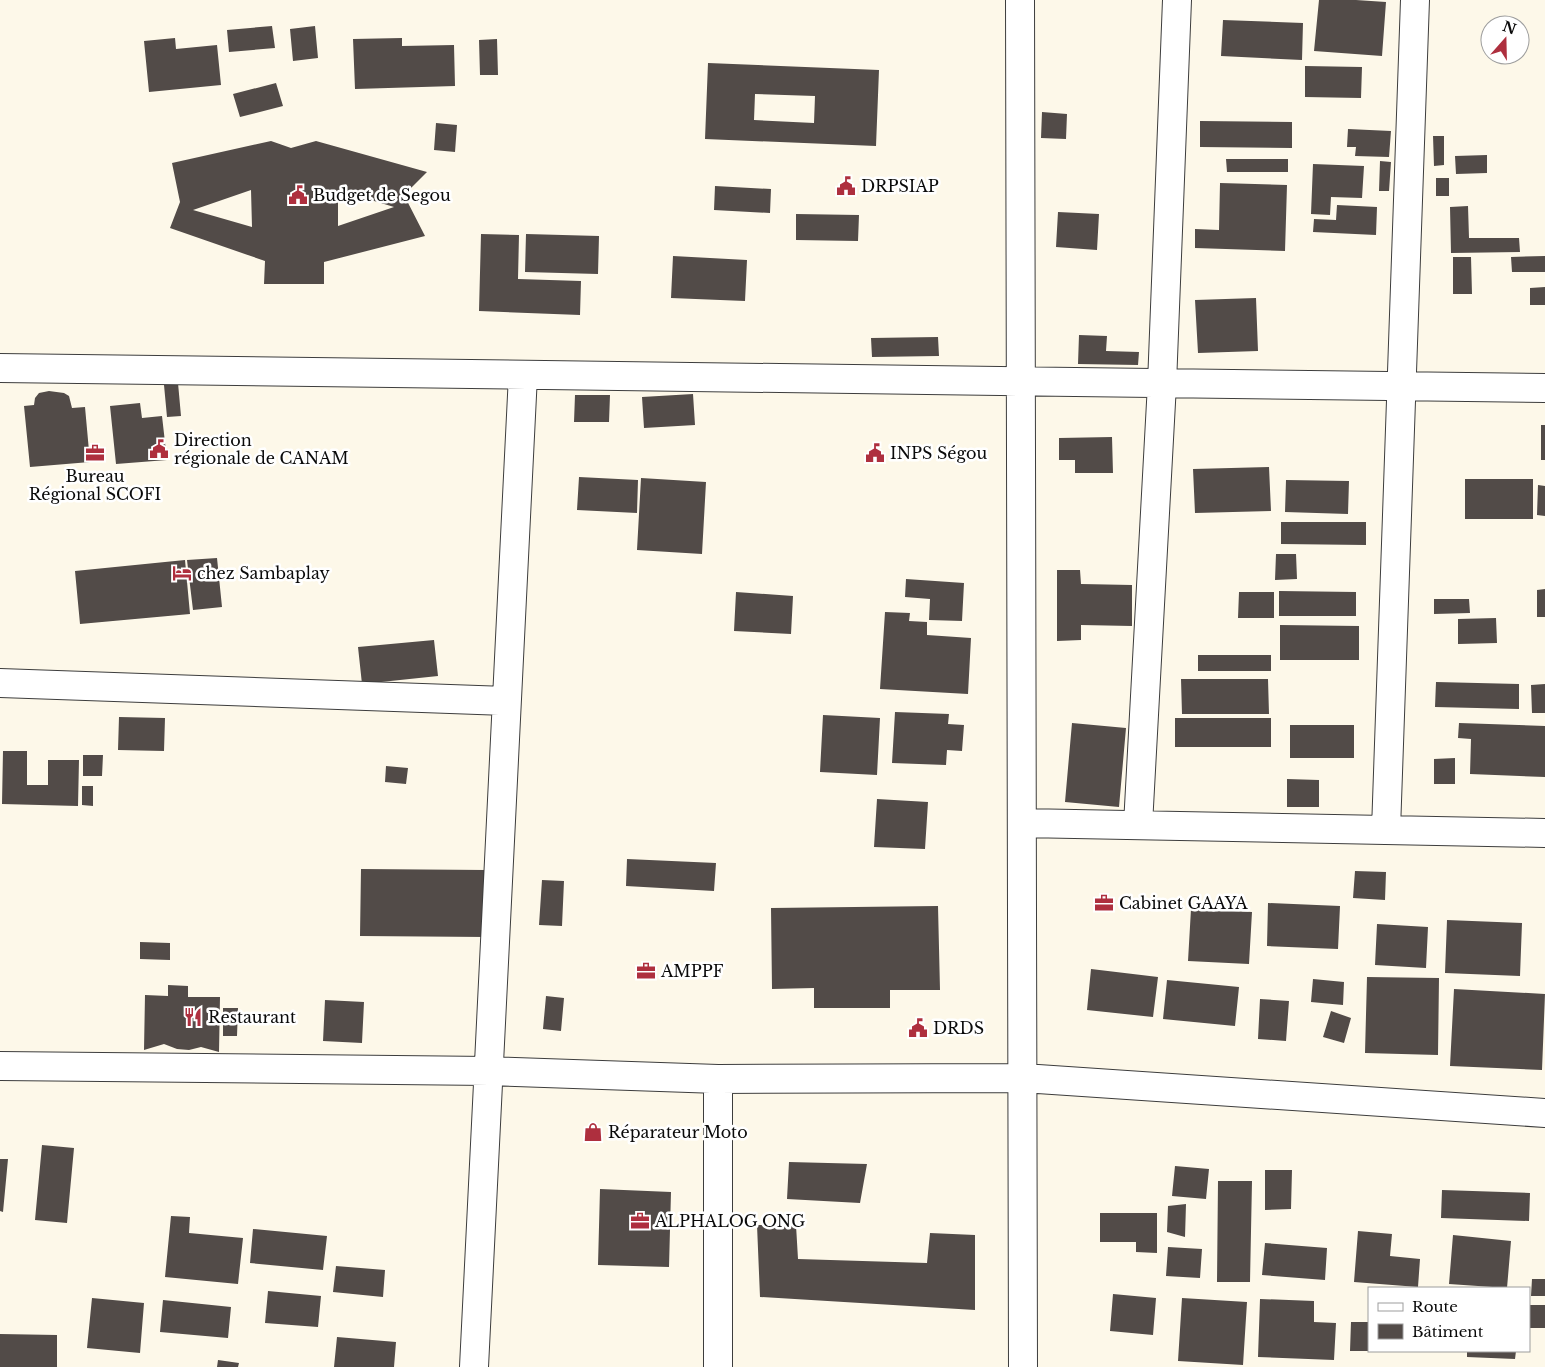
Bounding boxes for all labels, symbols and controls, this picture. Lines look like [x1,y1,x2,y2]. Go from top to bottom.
north arrow [1480,15,1530,65]
text: N [1500,17,1519,38]
public building icon: DRPSIAP [835,175,857,197]
place label: DRPSIAP [861,176,939,196]
public building icon: Budget de Segou [287,184,309,206]
place label: Budget de Segou [313,185,451,205]
place label: Direction régionale de CANAM [174,430,349,468]
public building icon: Direction régionale de CANAM [148,438,170,460]
office icon: Bureau Régional SCOFI [84,442,106,464]
public building icon: INPS Ségou [864,442,886,464]
place label: INPS Ségou [890,443,987,463]
place label: Bureau Régional SCOFI [29,466,161,504]
hotel icon: chez Sambaplay [171,562,193,584]
place label: chez Sambaplay [197,563,331,583]
office icon: Cabinet GAAYA [1093,892,1115,914]
place label: Cabinet GAAYA [1119,893,1248,913]
office icon: AMPPF [635,960,657,982]
place label: AMPPF [660,961,724,981]
restaurant icon: Restaurant [182,1006,204,1028]
place label: Restaurant [208,1007,296,1027]
public building icon: DRDS [907,1017,929,1039]
place label: DRDS [933,1018,984,1038]
shop icon: Réparateur Moto [582,1121,604,1143]
place label: Réparateur Moto [608,1122,748,1142]
office icon: ALPHALOG ONG [629,1210,651,1232]
place label: ALPHALOG ONG [654,1211,805,1231]
legend [1368,1287,1530,1352]
text: Route [1412,1297,1458,1316]
text: Bâtiment [1412,1322,1484,1341]

